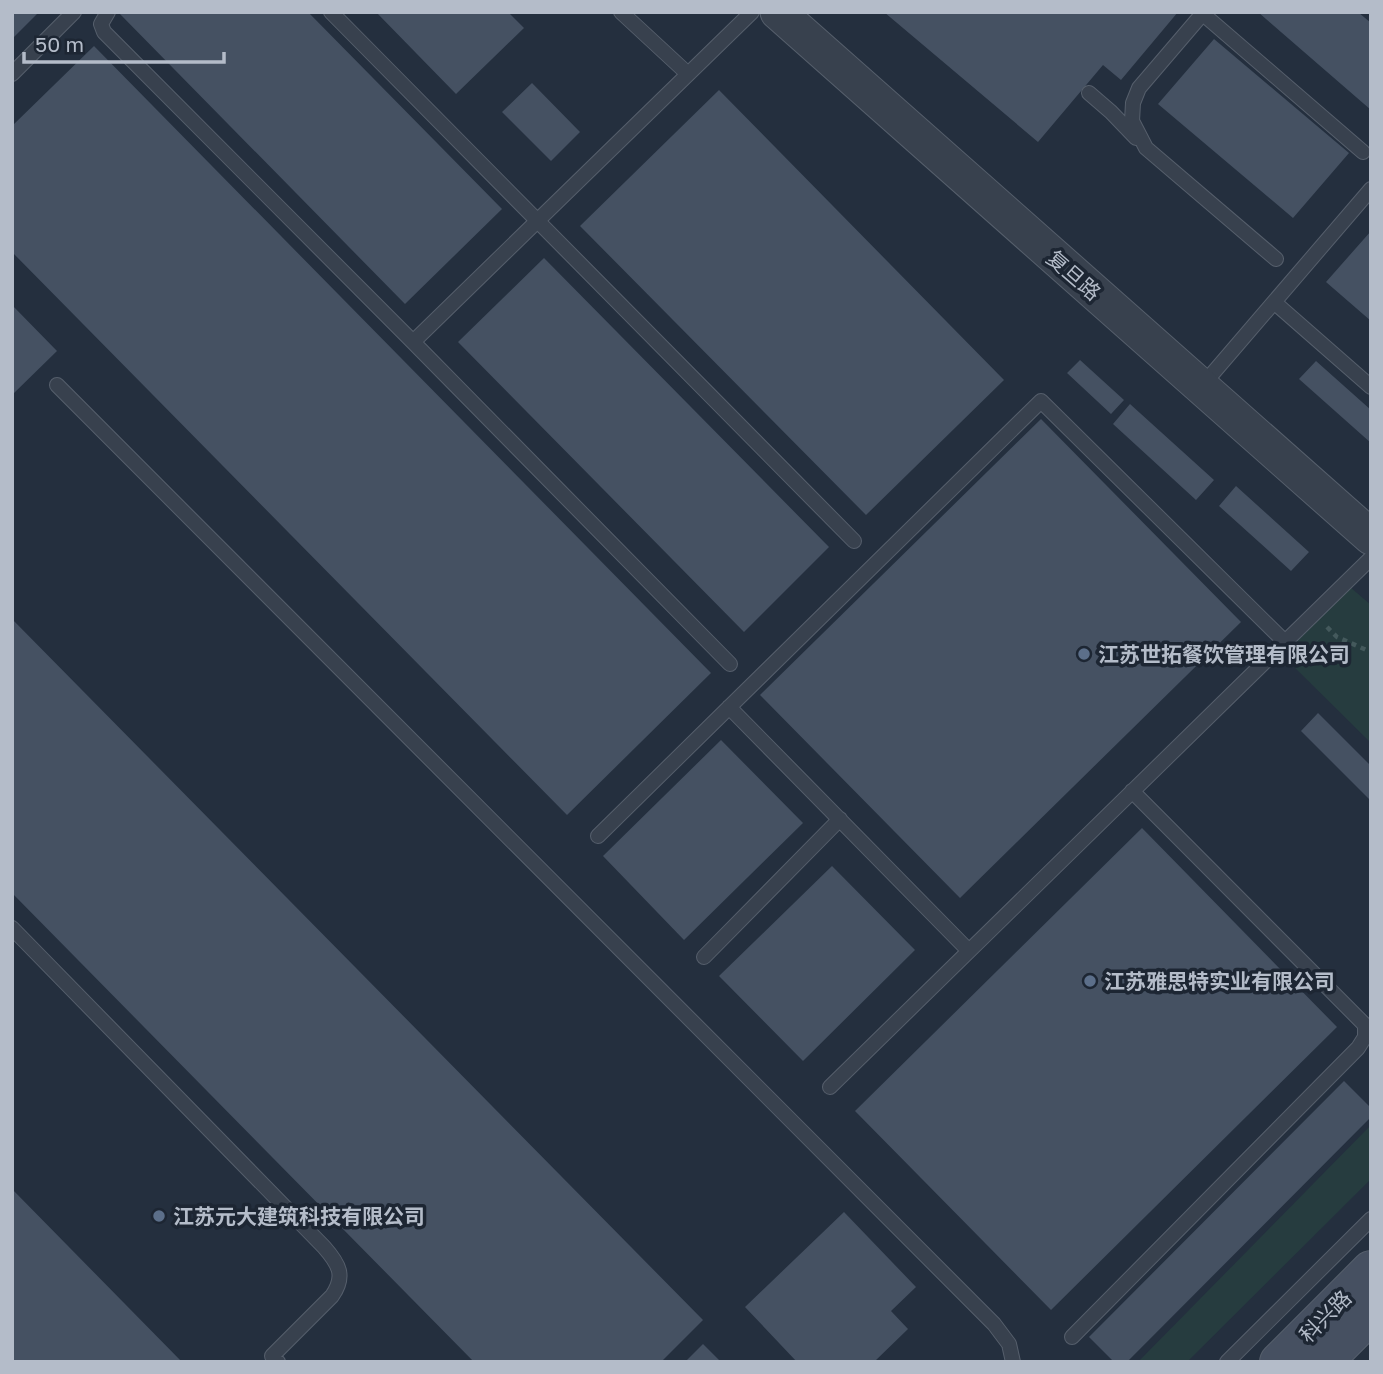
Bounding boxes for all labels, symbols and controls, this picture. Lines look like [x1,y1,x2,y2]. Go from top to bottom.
scale bar [24,21,224,65]
text: 50 m [35,31,84,57]
street label: 复旦路 [1042,245,1106,305]
place label: 江苏世拓餐饮管理有限公司 [1098,641,1350,667]
marker: 江苏世拓餐饮管理有限公司 [1076,646,1092,662]
place label: 江苏雅思特实业有限公司 [1104,968,1335,994]
marker: 江苏雅思特实业有限公司 [1082,973,1098,989]
place label: 江苏元大建筑科技有限公司 [173,1203,425,1229]
marker: 江苏元大建筑科技有限公司 [151,1208,167,1224]
street label: 科兴路 [1294,1285,1356,1347]

